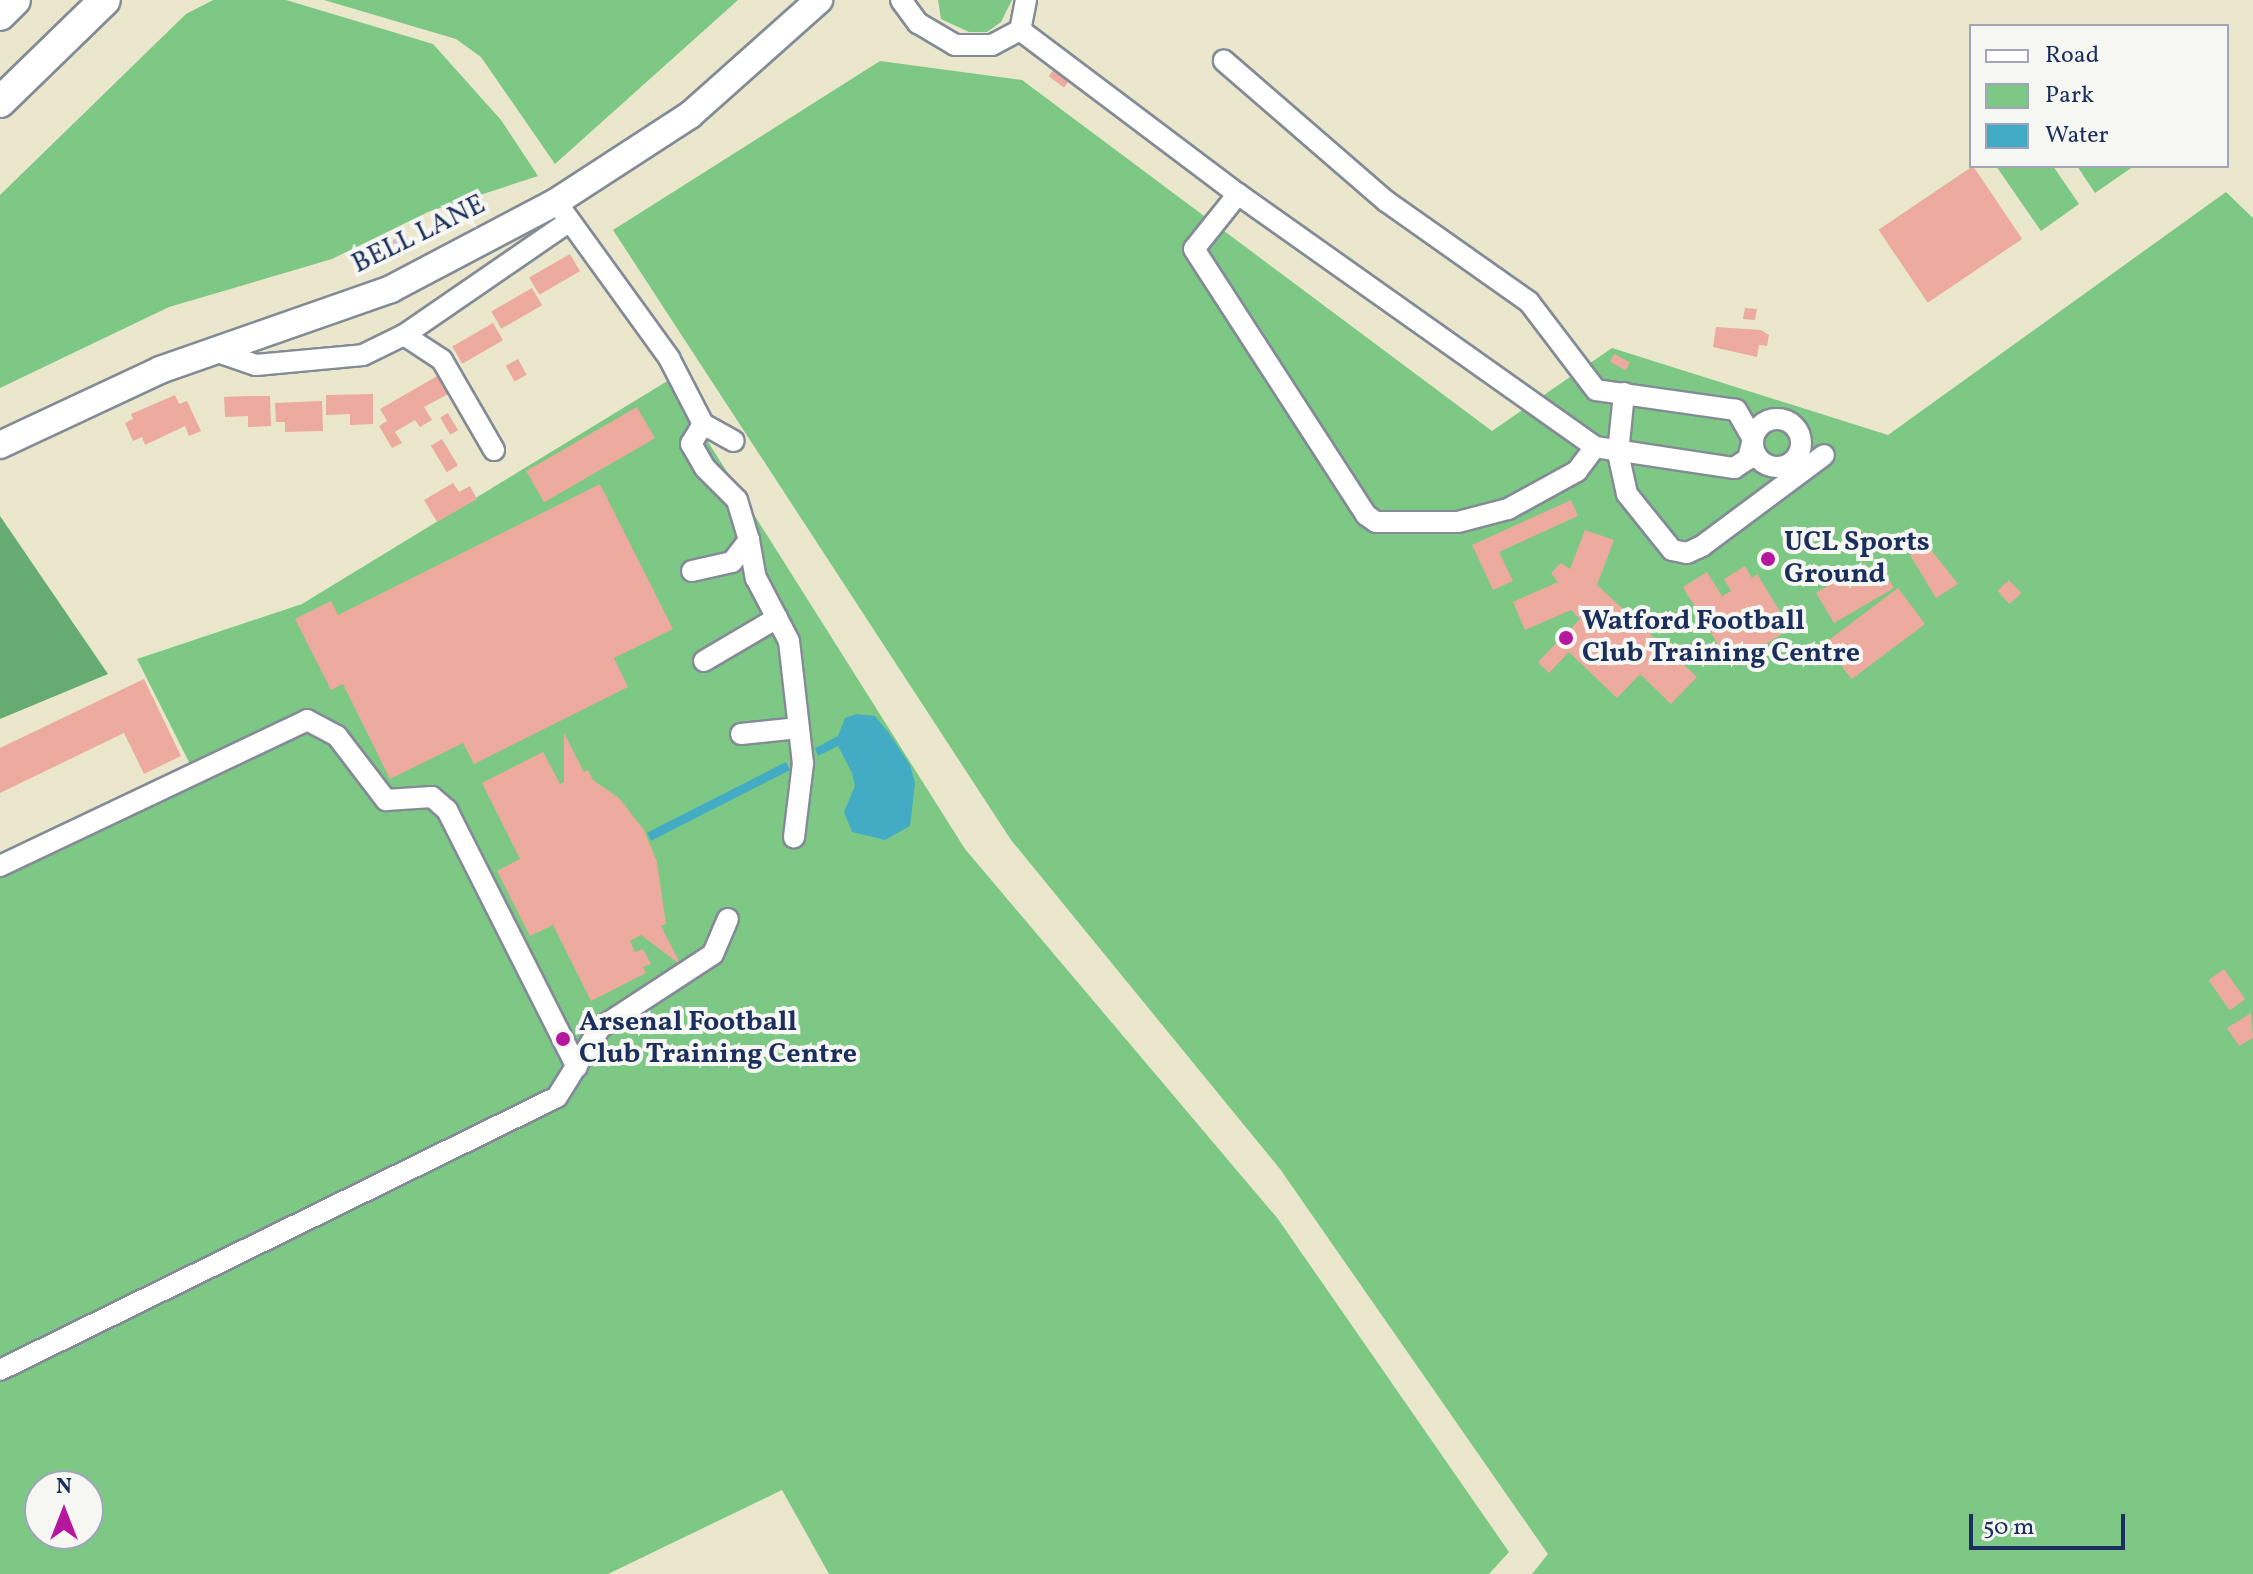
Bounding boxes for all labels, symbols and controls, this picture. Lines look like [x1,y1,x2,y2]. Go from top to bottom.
legend [1969,24,2229,168]
text: Road [2045,39,2099,73]
text: Park [2045,79,2094,113]
text: Water [2045,119,2109,153]
street label: BELL LANE [347,188,491,282]
place label: UCL Sports Ground [1784,526,1930,592]
marker: UCL Sports Ground [1759,550,1777,568]
place label: Watford Football Club Training Centre [1582,605,1860,671]
marker: Watford Football Club Training Centre [1557,629,1575,647]
place label: Arsenal Football Club Training Centre [579,1006,857,1072]
marker: Arsenal Football Club Training Centre [554,1030,572,1048]
north arrow [24,1470,104,1550]
text: N [56,1472,72,1503]
scale bar [1973,1498,2129,1548]
text: 50 m [1983,1511,2035,1545]

